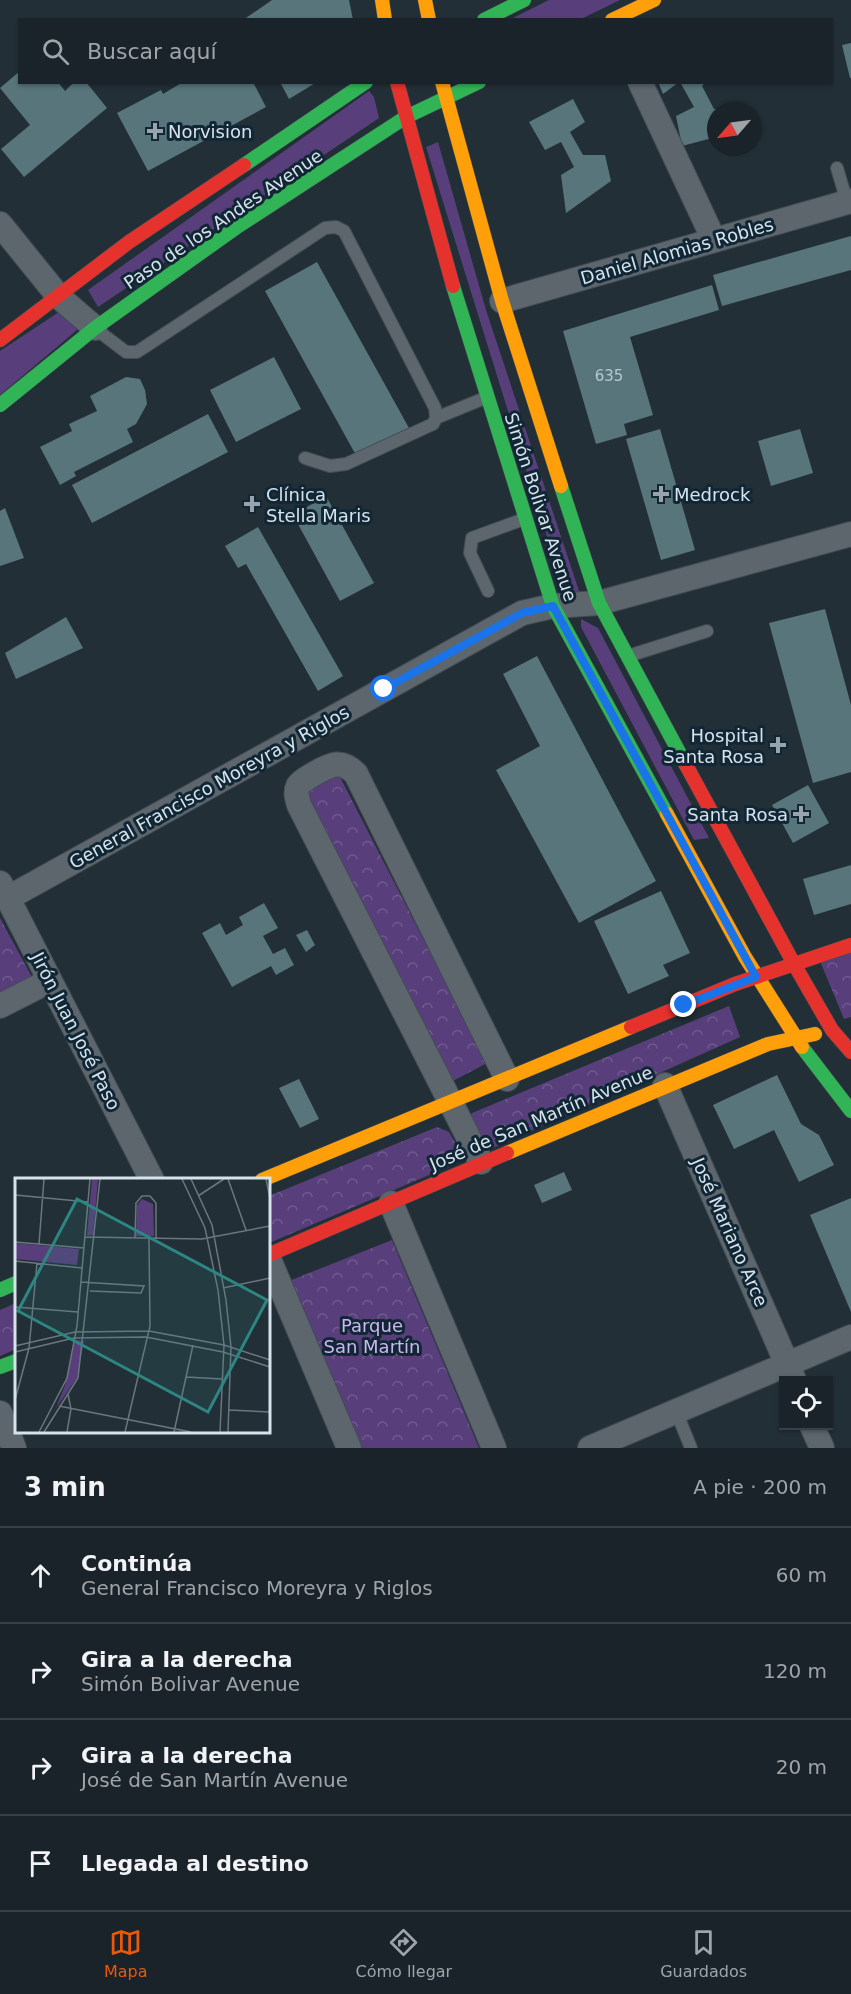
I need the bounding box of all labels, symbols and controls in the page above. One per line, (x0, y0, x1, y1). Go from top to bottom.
search box (18, 18, 833, 84)
icon: search (39, 35, 72, 68)
text: Buscar aquí (87, 39, 217, 64)
north arrow (707, 102, 761, 156)
place label: Norvision (168, 121, 252, 142)
marker: Norvision (146, 122, 164, 140)
street label: Paso de los Andes Avenue (120, 145, 326, 293)
street label: Daniel Alomias Robles (578, 213, 776, 289)
house number: 635 (595, 367, 623, 385)
street label: Simón Bolivar Avenue (501, 410, 581, 604)
place label: Clínica Stella Maris (266, 484, 371, 526)
place label: Medrock (674, 484, 751, 505)
marker: Medrock (652, 485, 670, 503)
marker: Clínica Stella Maris (243, 495, 261, 513)
route start (370, 675, 396, 701)
street label: General Francisco Moreyra y Riglos (65, 701, 353, 873)
place label: Hospital Santa Rosa (663, 725, 764, 767)
marker: Hospital Santa Rosa (769, 736, 787, 754)
place label: Santa Rosa (687, 804, 788, 825)
marker: Santa Rosa (792, 805, 810, 823)
street label: Jirón Juan José Paso (27, 948, 125, 1113)
route end (670, 991, 696, 1017)
street label: José de San Martín Avenue (425, 1061, 656, 1175)
street label: José Mariano Arce (687, 1153, 772, 1310)
inset map (15, 1178, 270, 1433)
park label: Parque San Martín (323, 1315, 421, 1357)
map controls (779, 1376, 833, 1430)
button: locate (779, 1376, 833, 1430)
text: 3 min (24, 1472, 106, 1502)
text: A pie · 200 m (693, 1475, 827, 1499)
text: Continúa (81, 1551, 192, 1576)
icon: ahead (24, 1559, 57, 1592)
text: 60 m (776, 1563, 827, 1587)
text: General Francisco Moreyra y Riglos (81, 1576, 433, 1600)
text: Gira a la derecha (81, 1647, 293, 1672)
icon: right (24, 1655, 57, 1688)
text: 120 m (763, 1659, 827, 1683)
text: Simón Bolivar Avenue (81, 1672, 300, 1696)
text: Gira a la derecha (81, 1743, 293, 1768)
icon: right (24, 1751, 57, 1784)
text: 20 m (776, 1755, 827, 1779)
text: José de San Martín Avenue (81, 1768, 348, 1792)
icon: arrive (24, 1847, 57, 1880)
text: Llegada al destino (81, 1851, 309, 1876)
tab: Mapa (104, 1926, 148, 1981)
tab: Cómo llegar (355, 1926, 452, 1981)
tab: Guardados (660, 1926, 747, 1981)

